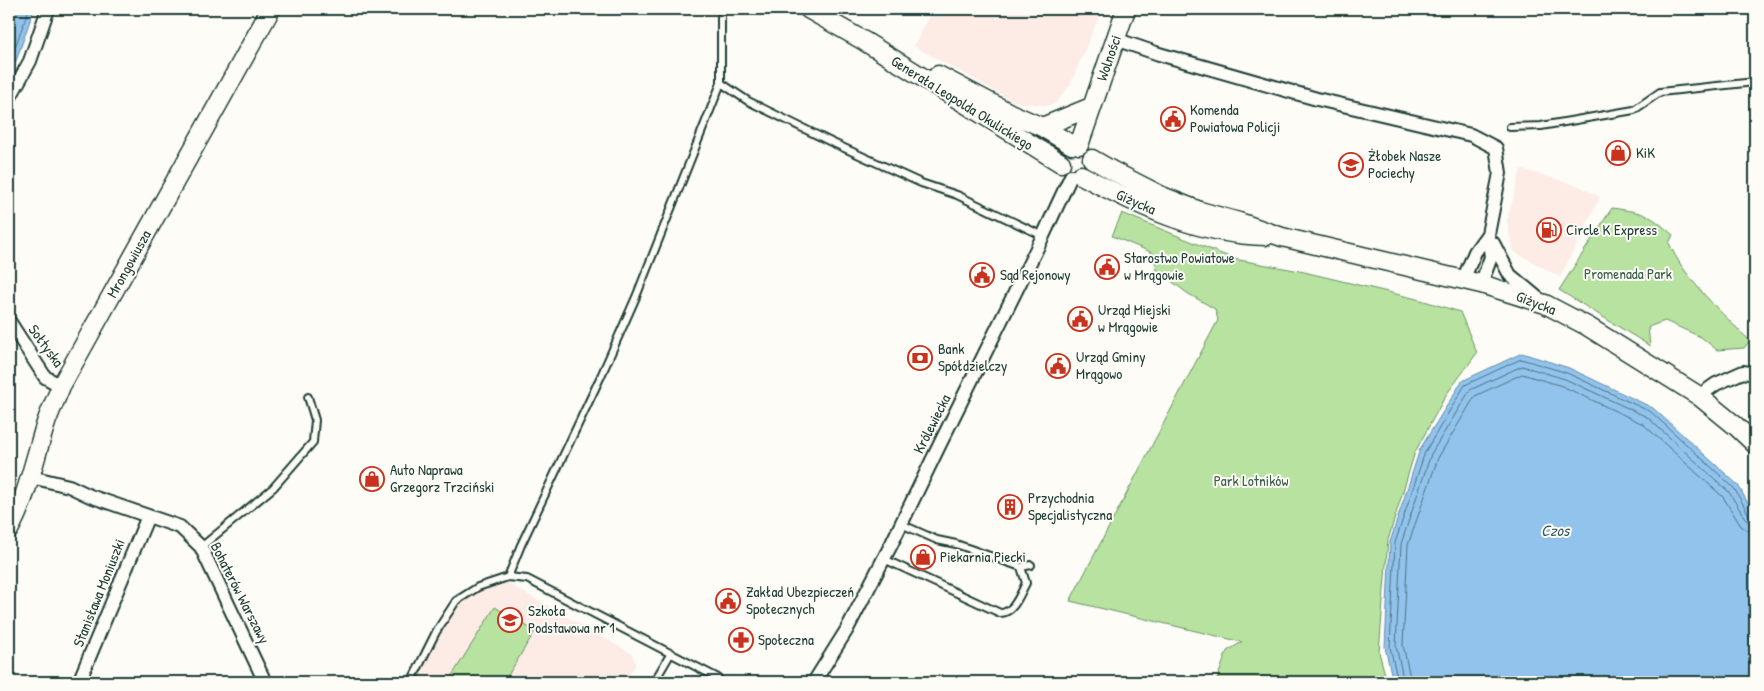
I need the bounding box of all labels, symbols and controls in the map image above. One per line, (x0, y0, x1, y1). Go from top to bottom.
street label: Wolności (1091, 32, 1126, 84)
street label: Generała Leopolda Okulickiego (887, 50, 1037, 155)
place label: Komenda Powiatowa Policji (1190, 99, 1280, 137)
public building icon: Komenda Powiatowa Policji (1160, 106, 1186, 132)
shop icon: KiK (1605, 140, 1631, 166)
place label: KiK (1636, 142, 1655, 163)
place label: Żłobek Nasze Pociechy (1368, 145, 1441, 183)
school or university icon: Żłobek Nasze Pociechy (1338, 152, 1364, 178)
street label: Giżycka (1113, 184, 1159, 220)
fuel station icon: Circle K Express (1536, 217, 1562, 243)
place label: Circle K Express (1566, 219, 1657, 240)
street label: Mrongowiusza (101, 226, 156, 301)
place label: Starostwo Powiatowe w Mrągowie (1124, 247, 1235, 285)
public building icon: Starostwo Powiatowe w Mrągowie (1094, 254, 1120, 280)
public building icon: Sąd Rejonowy (969, 262, 995, 288)
park label: Promenada Park (1584, 263, 1672, 284)
place label: Sąd Rejonowy (1000, 264, 1071, 285)
street label: Giżycka (1513, 285, 1559, 320)
place label: Urząd Miejski w Mrągowie (1098, 299, 1171, 337)
public building icon: Urząd Miejski w Mrągowie (1067, 306, 1093, 332)
street label: Sołtyska (24, 320, 69, 371)
place label: Bank Spółdzielczy (938, 338, 1007, 376)
bank icon: Bank Spółdzielczy (907, 345, 933, 371)
place label: Urząd Gminy Mrągowo (1076, 346, 1146, 384)
public building icon: Urząd Gminy Mrągowo (1045, 353, 1071, 379)
street label: Królewiecka (908, 390, 955, 457)
place label: Auto Naprawa Grzegorz Trzciński (390, 459, 494, 497)
shop icon: Auto Naprawa Grzegorz Trzciński (359, 466, 385, 492)
park label: Park Lotników (1214, 470, 1288, 491)
place label: Przychodnia Specjalistyczna (1028, 487, 1112, 525)
building icon: Przychodnia Specjalistyczna (997, 494, 1023, 520)
water label: Czos (1541, 519, 1571, 541)
street label: Stanisława Moniuszki (67, 536, 130, 650)
street label: Bohaterów Warszawy (206, 538, 275, 647)
shop icon: Piekarnia Piecki (910, 544, 936, 570)
place label: Piekarnia Piecki (940, 546, 1026, 567)
place label: Zakład Ubezpieczeń Społecznych (746, 581, 854, 619)
public building icon: Zakład Ubezpieczeń Społecznych (715, 588, 741, 614)
place label: Szkoła Podstawowa nr 1 (528, 600, 615, 638)
school or university icon: Szkoła Podstawowa nr 1 (497, 607, 523, 633)
pharmacy icon: Społeczna (728, 627, 754, 653)
place label: Społeczna (758, 629, 814, 650)

